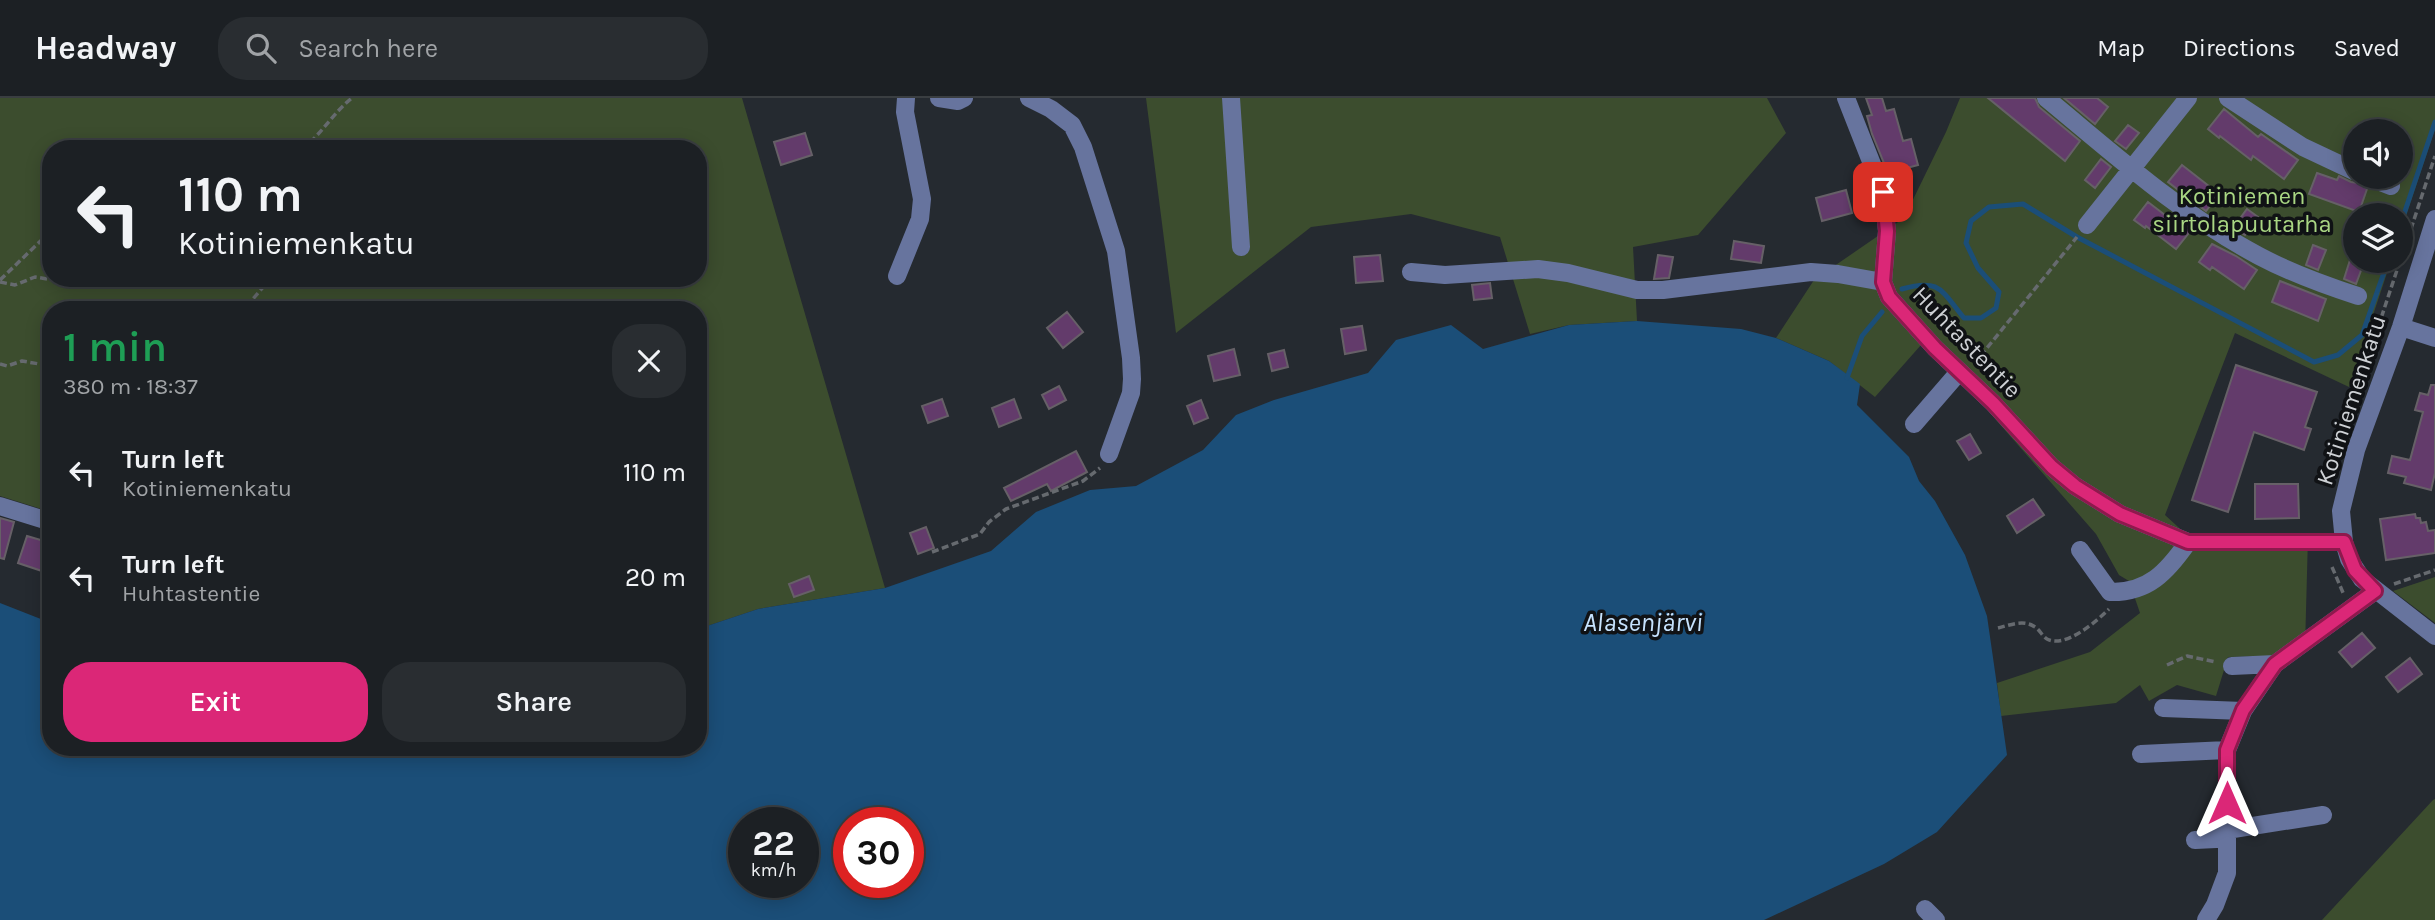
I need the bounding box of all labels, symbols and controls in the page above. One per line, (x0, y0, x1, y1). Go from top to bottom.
search box (218, 17, 708, 80)
text: Headway (35, 29, 176, 67)
icon: search (242, 29, 280, 67)
text: Search here (298, 33, 438, 64)
text: Map (2097, 34, 2145, 62)
text: Directions (2183, 34, 2296, 62)
text: Saved (2334, 34, 2400, 62)
map controls (2343, 119, 2413, 273)
button: sound (2343, 119, 2413, 189)
pin (1853, 162, 1913, 222)
text: 110 m (178, 166, 303, 223)
icon: left (63, 168, 154, 259)
icon: arrive (1864, 173, 1902, 211)
park label: Kotiniemen siirtolapuutarha (2152, 182, 2332, 238)
button: layers (2343, 203, 2413, 273)
text: Kotiniemenkatu (178, 225, 415, 262)
street label: Huhtastentie (1907, 280, 2027, 404)
street label: Kotiniemenkatu (2310, 311, 2392, 489)
text: 1 min (63, 322, 167, 372)
button: close (612, 324, 686, 398)
text: 380 m · 18:37 (63, 373, 198, 400)
text: Turn left (122, 444, 224, 475)
icon: left (63, 454, 101, 492)
text: 110 m (623, 457, 686, 488)
text: Kotiniemenkatu (122, 475, 292, 502)
text: Turn left (122, 549, 224, 580)
icon: left (63, 559, 101, 597)
text: 20 m (625, 562, 686, 593)
text: Huhtastentie (122, 580, 260, 607)
water label: Alasenjärvi (1583, 607, 1703, 638)
button: Exit (63, 662, 368, 742)
button: Share (382, 662, 686, 742)
position arrow (2190, 766, 2264, 840)
speed limit sign: 30 (833, 807, 924, 898)
text: 22 (752, 823, 795, 864)
text: km/h (751, 859, 796, 881)

